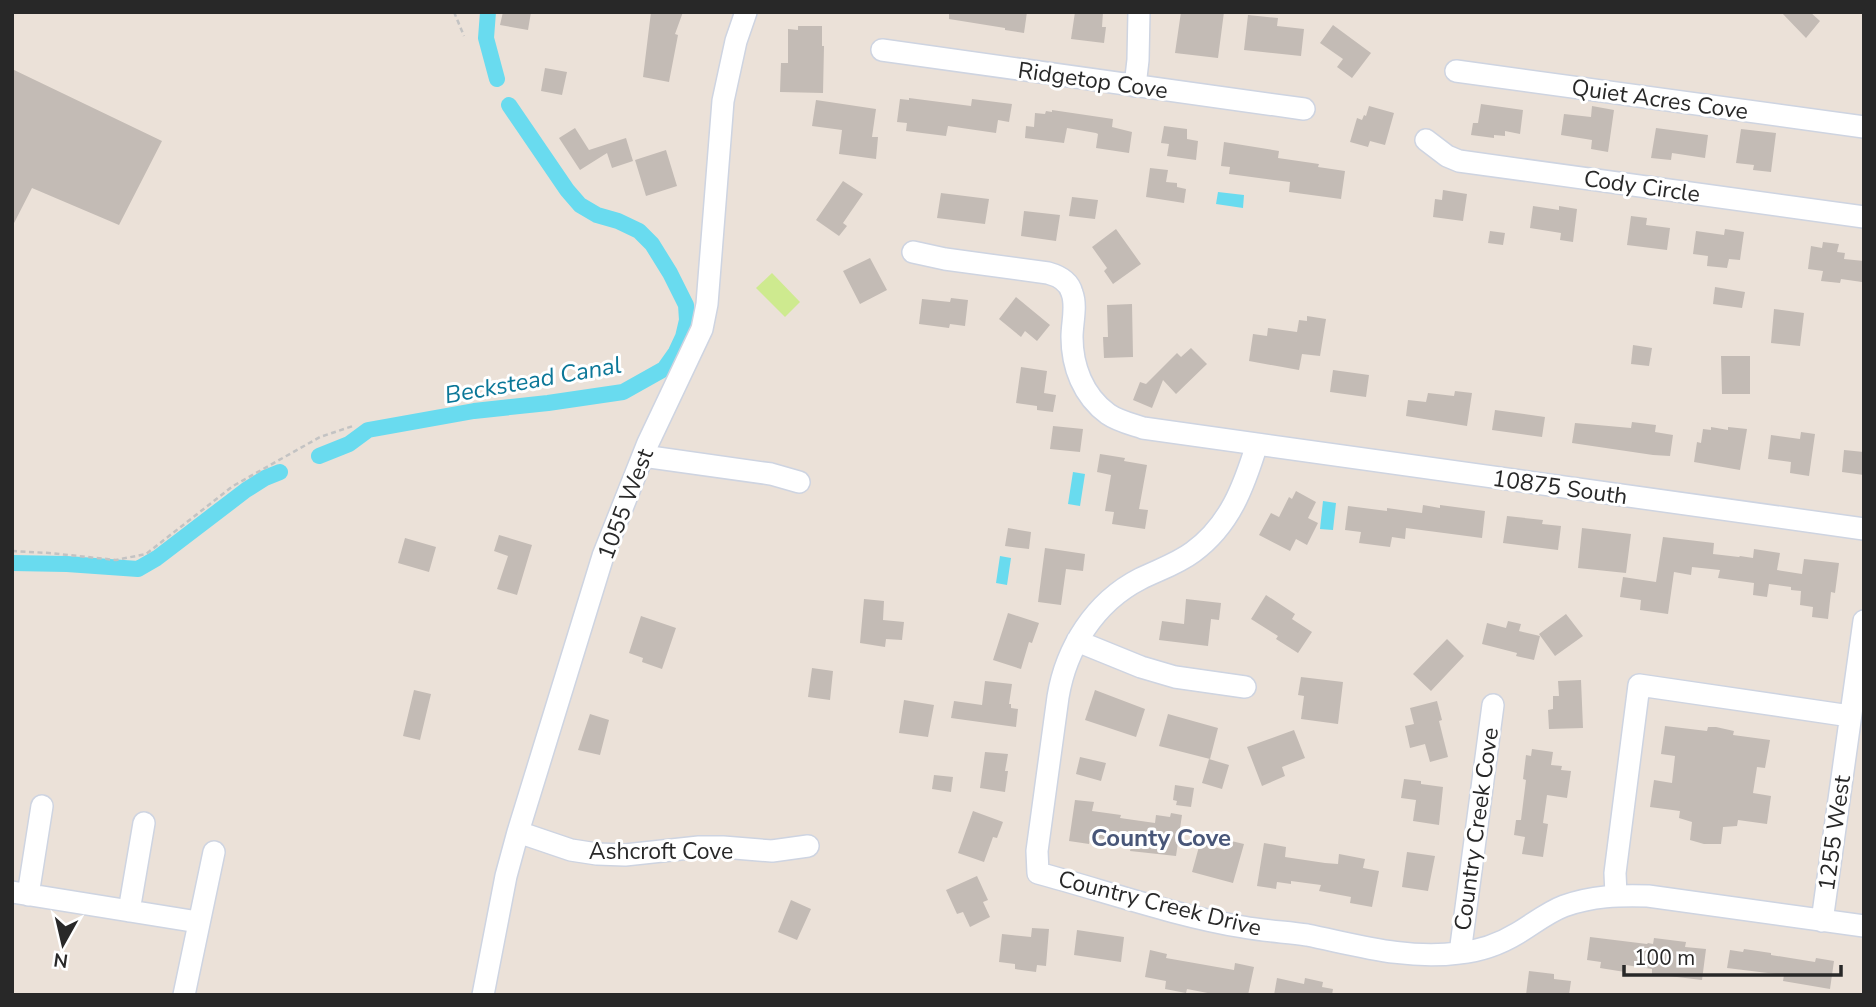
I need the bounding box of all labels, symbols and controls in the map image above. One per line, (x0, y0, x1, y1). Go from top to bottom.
street label: Ridgetop Cove (1016, 55, 1170, 106)
street label: Quiet Acres Cove (1570, 72, 1750, 127)
street label: Cody Circle (1582, 163, 1702, 210)
water label: Beckstead Canal (442, 349, 624, 411)
street label: 1055 West (590, 443, 661, 564)
street label: 10875 South (1490, 463, 1629, 512)
street label: Country Creek Cove (1447, 726, 1506, 933)
street label: 1255 West (1811, 772, 1858, 893)
district label: County Cove (1091, 822, 1231, 854)
street label: Ashcroft Cove (589, 836, 733, 867)
street label: Country Creek Drive (1055, 863, 1265, 944)
north arrow (28, 909, 98, 979)
scale bar (1624, 934, 1841, 978)
text: 100 m (1634, 944, 1695, 972)
text: N (52, 946, 70, 974)

